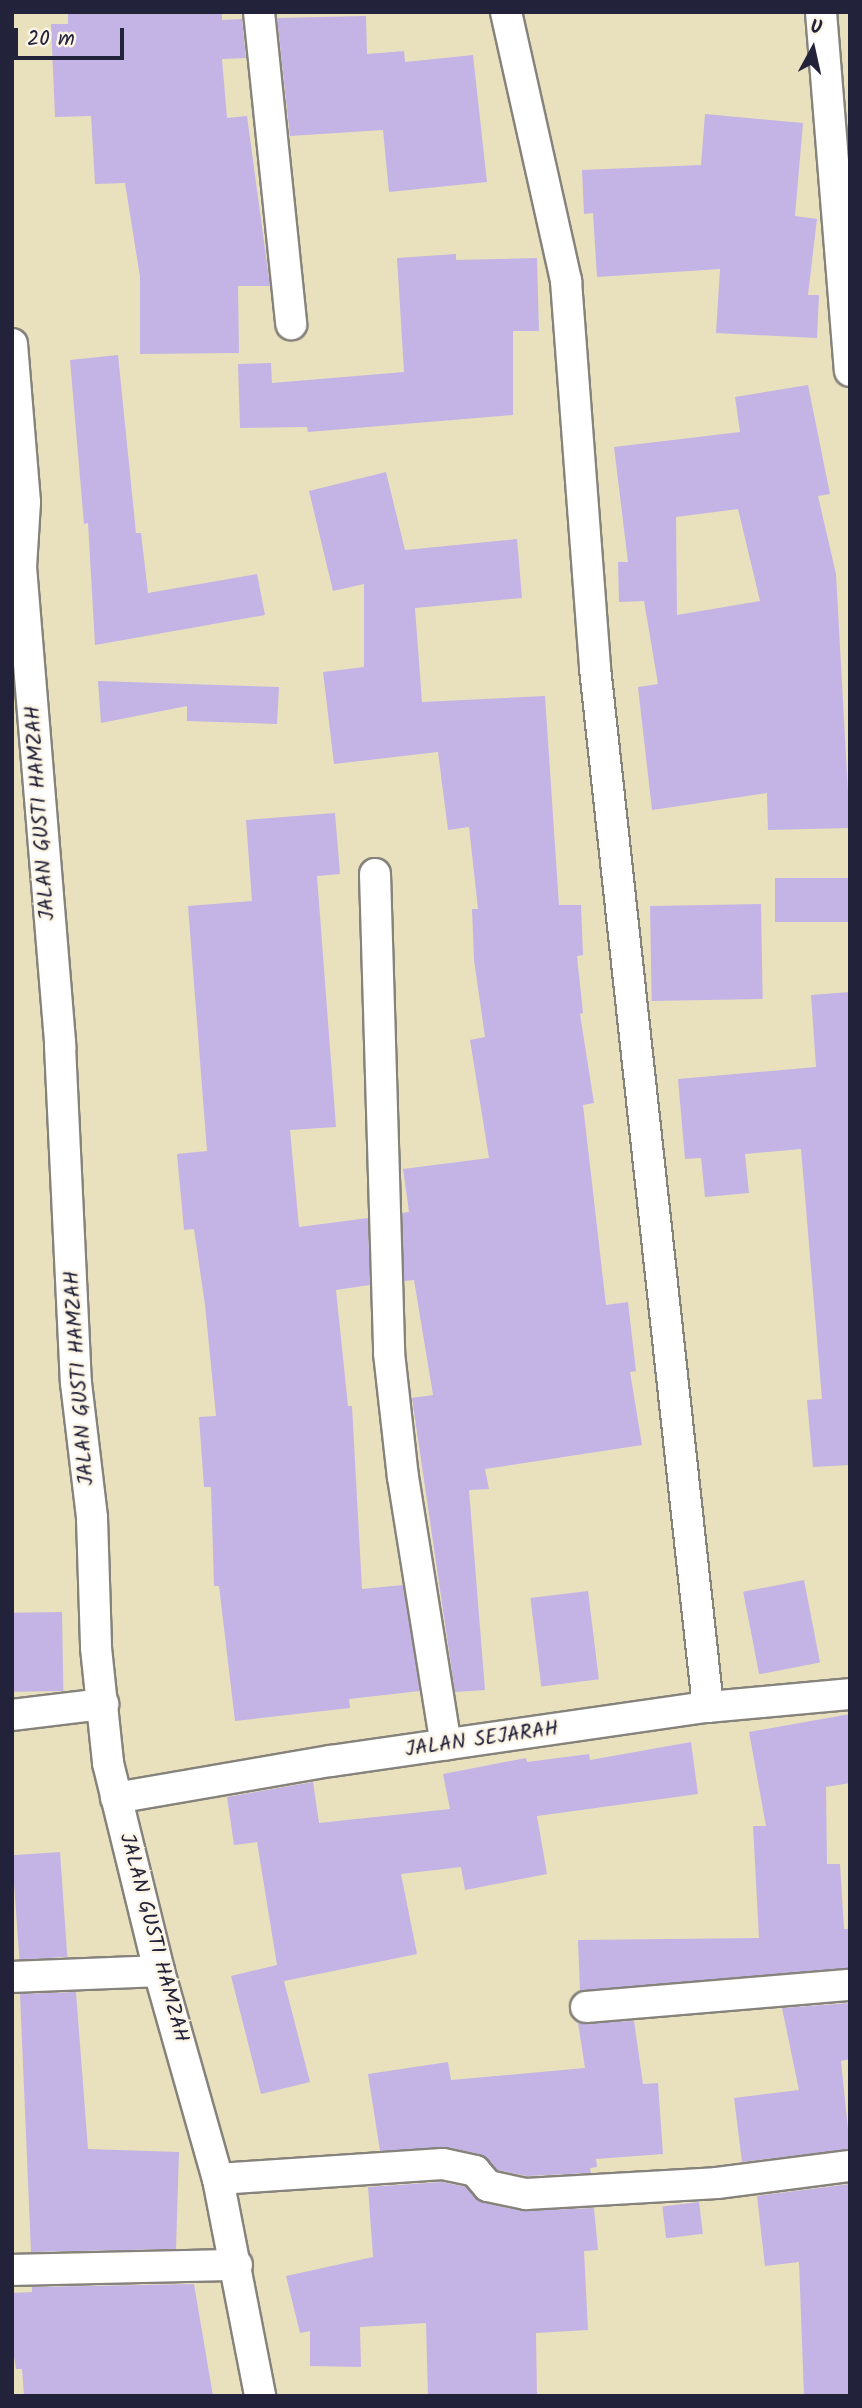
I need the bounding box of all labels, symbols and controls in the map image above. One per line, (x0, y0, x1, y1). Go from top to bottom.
text: U (808, 13, 824, 44)
scale bar (18, 14, 128, 58)
north arrow (778, 14, 848, 84)
text: 20 m (27, 23, 75, 56)
street label: JALAN GUSTI HAMZAH (21, 705, 61, 921)
street label: JALAN GUSTI HAMZAH (60, 1270, 100, 1486)
street label: JALAN SEJARAH (404, 1717, 560, 1763)
street label: JALAN GUSTI HAMZAH (113, 1831, 193, 2045)

